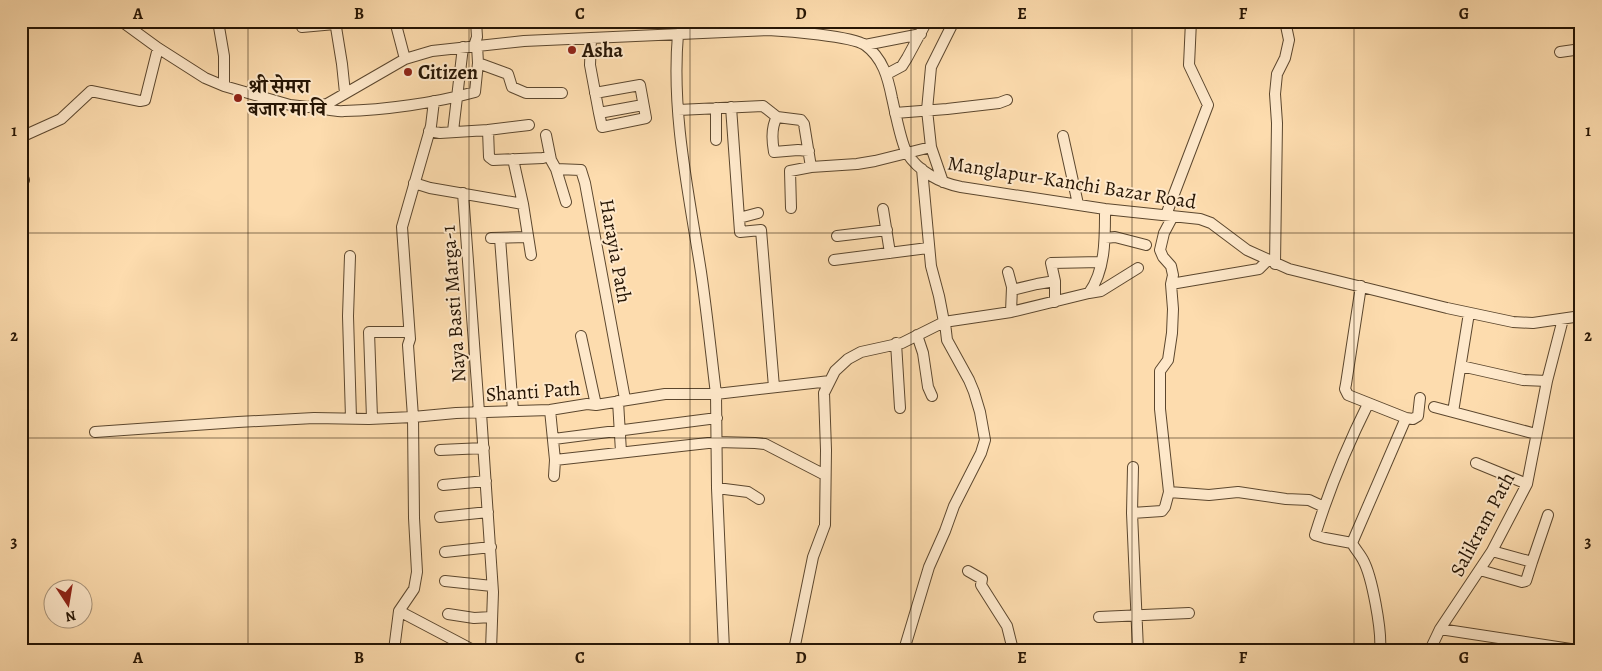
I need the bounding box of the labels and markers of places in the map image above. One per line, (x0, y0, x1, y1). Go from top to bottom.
place label: Asha (581, 37, 624, 64)
marker: Asha (566, 44, 578, 56)
place label: Citizen (418, 59, 478, 86)
marker: Citizen (402, 66, 414, 78)
place label: श्री सेमरा बजार मा वि (246, 73, 328, 123)
marker: श्री सेमरा बजार मा वि (232, 92, 244, 104)

